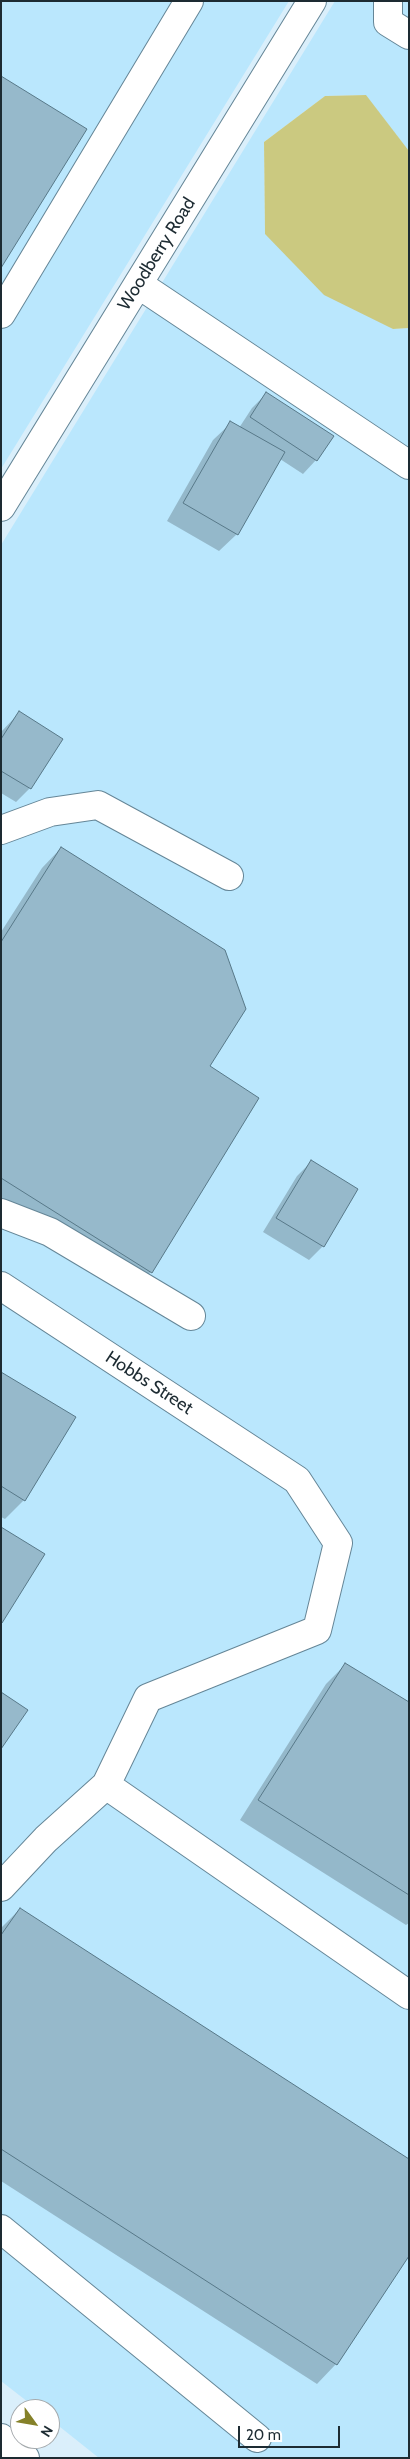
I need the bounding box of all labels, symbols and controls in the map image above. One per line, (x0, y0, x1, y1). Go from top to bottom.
street label: Woodberry Road (114, 194, 200, 314)
street label: Hobbs Street (101, 1347, 197, 1419)
north arrow (10, 2399, 60, 2449)
scale bar (240, 2416, 342, 2448)
text: N (37, 2422, 57, 2440)
text: 20 m (246, 2426, 281, 2444)

